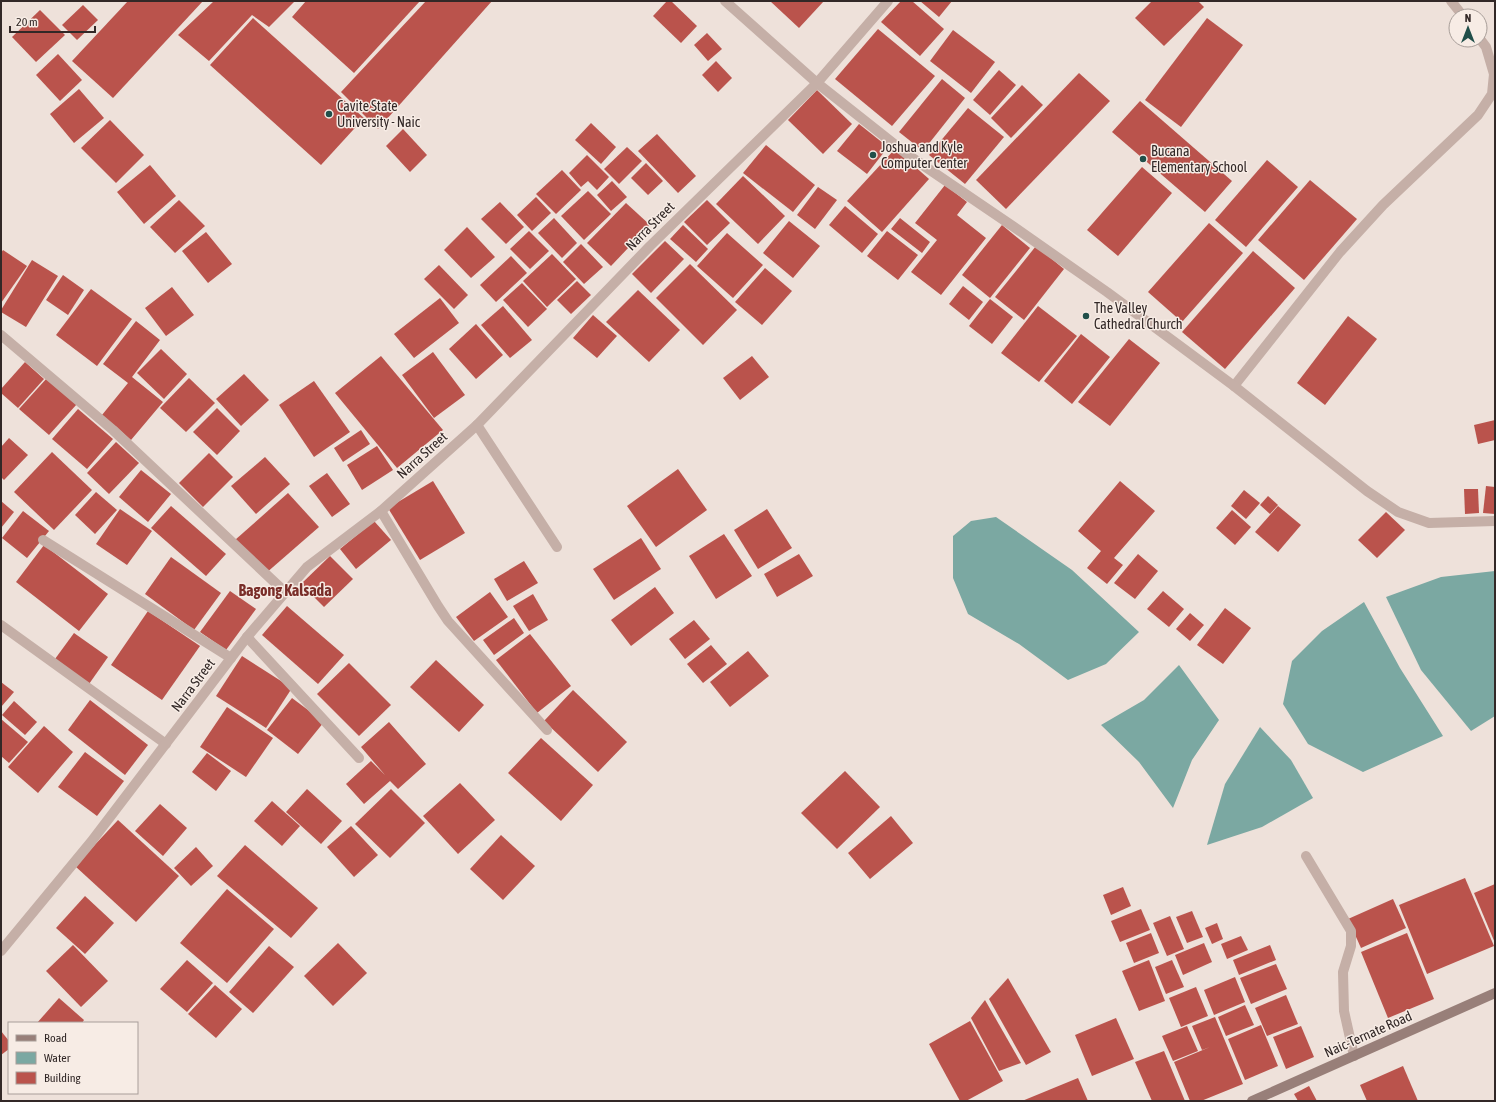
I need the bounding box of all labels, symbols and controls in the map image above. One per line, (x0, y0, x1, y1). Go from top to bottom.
scale bar (10, 8, 95, 34)
north arrow (1448, 8, 1488, 48)
text: N (1465, 12, 1471, 24)
text: 20 m (16, 15, 38, 29)
place label: Cavite State University - Naic (337, 98, 421, 130)
marker: Cavite State University - Naic (324, 109, 334, 119)
place label: Joshua and Kyle Computer Center (881, 139, 968, 171)
place label: Bucana Elementary School (1151, 143, 1247, 175)
marker: Joshua and Kyle Computer Center (868, 150, 878, 160)
marker: Bucana Elementary School (1138, 154, 1148, 164)
street label: Narra Street (622, 198, 678, 254)
place label: The Valley Cathedral Church (1094, 300, 1183, 332)
marker: The Valley Cathedral Church (1081, 311, 1091, 321)
street label: Narra Street (394, 428, 450, 482)
district label: Bagong Kalsada (238, 581, 332, 599)
street label: Narra Street (168, 655, 218, 715)
street label: Naic-Ternate Road (1322, 1008, 1414, 1060)
legend (8, 1022, 138, 1094)
text: Road (44, 1031, 67, 1045)
text: Water (44, 1051, 71, 1065)
text: Building (44, 1071, 82, 1085)

